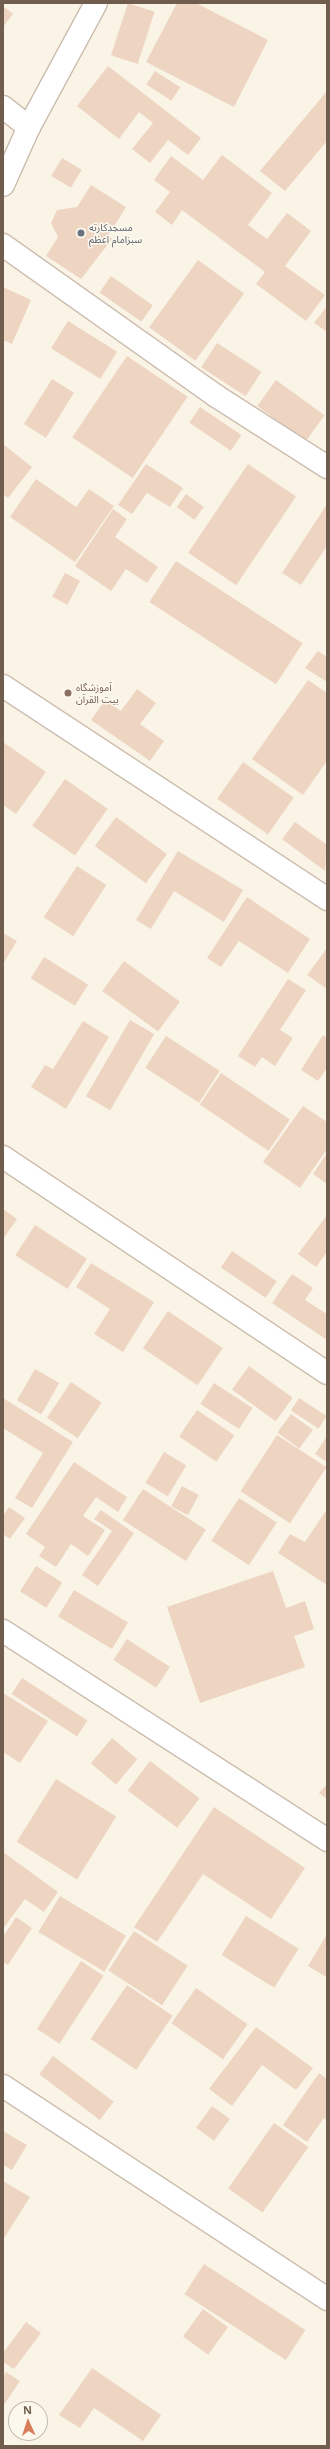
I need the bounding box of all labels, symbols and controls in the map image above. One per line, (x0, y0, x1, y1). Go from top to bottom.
place label: مسجدکارته سبزامام اعظم (89, 221, 142, 244)
marker: مسجدکارته سبزامام اعظم (76, 228, 86, 238)
place label: آموزشگاه بیت القرآن (76, 681, 119, 704)
marker: آموزشگاه بیت القرآن (63, 688, 73, 698)
north arrow (8, 2401, 48, 2441)
text: N (23, 2402, 32, 2417)

